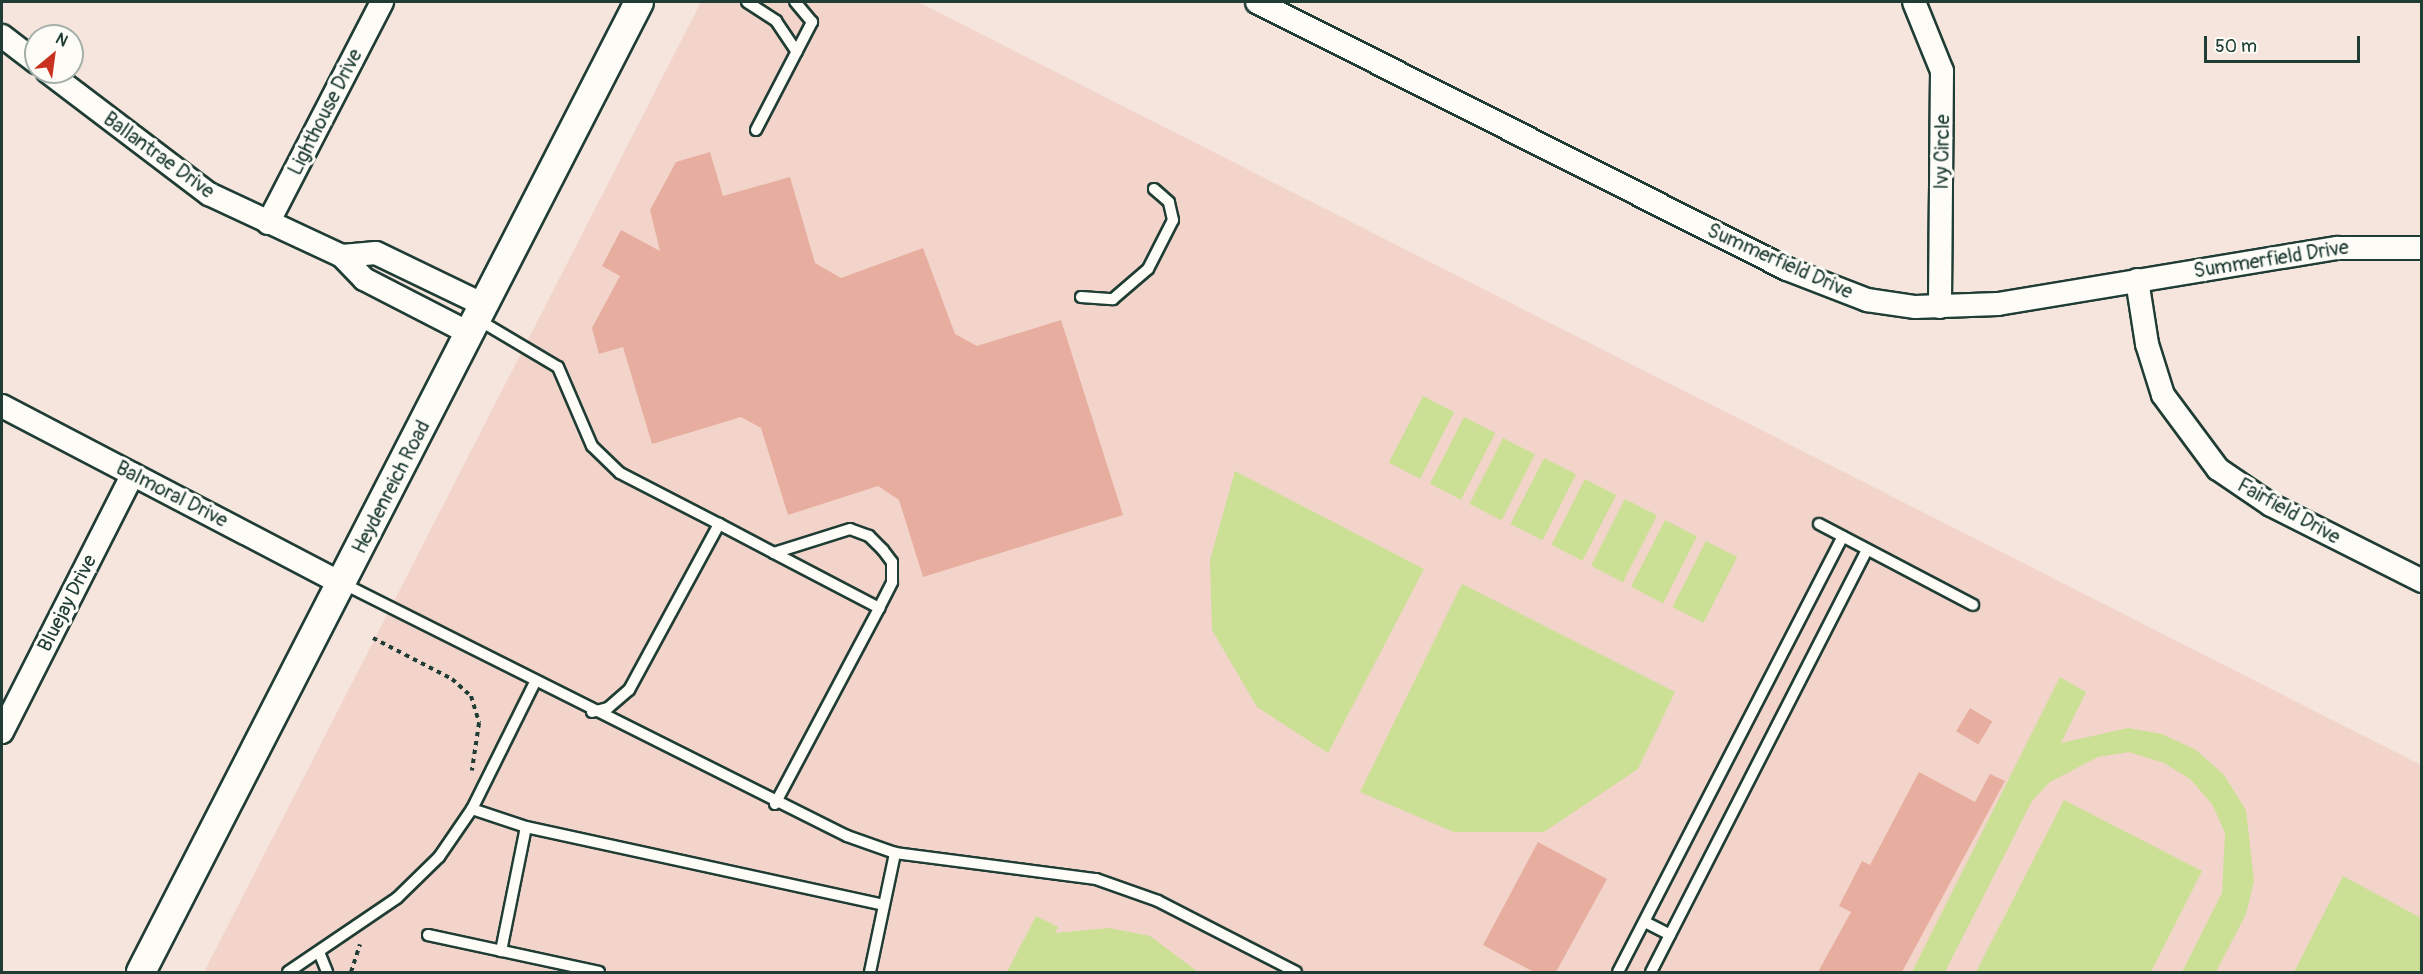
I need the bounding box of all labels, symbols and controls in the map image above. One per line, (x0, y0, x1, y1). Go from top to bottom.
north arrow (24, 24, 84, 84)
scale bar (2207, 24, 2363, 62)
text: N (52, 29, 71, 51)
text: 50 m (2215, 35, 2257, 58)
street label: Lighthouse Drive (283, 45, 367, 179)
street label: Ballantrae Drive (99, 107, 219, 203)
street label: Ivy Circle (1929, 114, 1955, 190)
street label: Summerfield Drive (1704, 218, 1856, 304)
street label: Summerfield Drive (2192, 235, 2350, 283)
street label: Heydenreich Road (347, 416, 435, 558)
street label: Balmoral Drive (112, 456, 232, 532)
street label: Fairfield Drive (2233, 473, 2345, 549)
street label: Bluejay Drive (32, 551, 102, 655)

